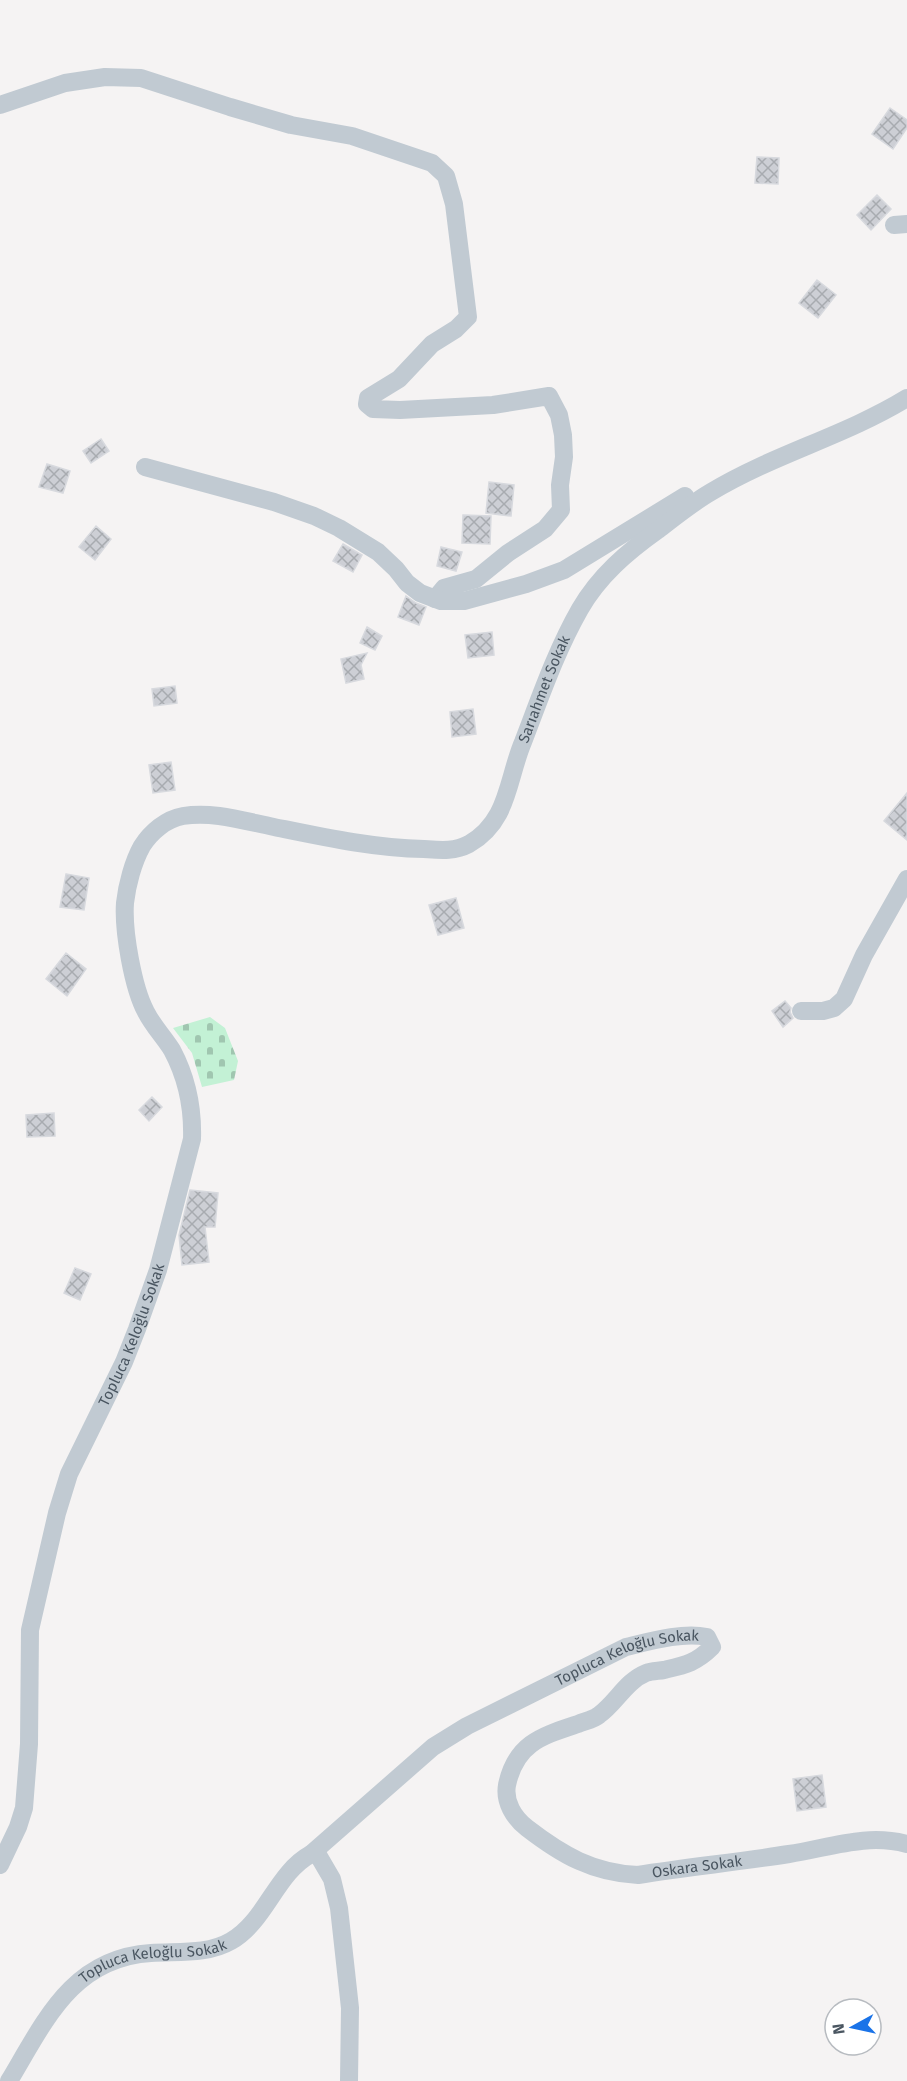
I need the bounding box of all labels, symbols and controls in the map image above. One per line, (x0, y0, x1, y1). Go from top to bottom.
street label: Sarıahmet Sokak (515, 632, 574, 745)
street label: Topluca Keloğlu Sokak (95, 1262, 168, 1409)
street label: Topluca Keloğlu Sokak (552, 1626, 700, 1690)
street label: Oskara Sokak (651, 1852, 744, 1882)
street label: Topluca Keloğlu Sokak (76, 1935, 230, 1987)
north arrow (823, 1997, 883, 2057)
text: N (828, 2022, 849, 2036)

